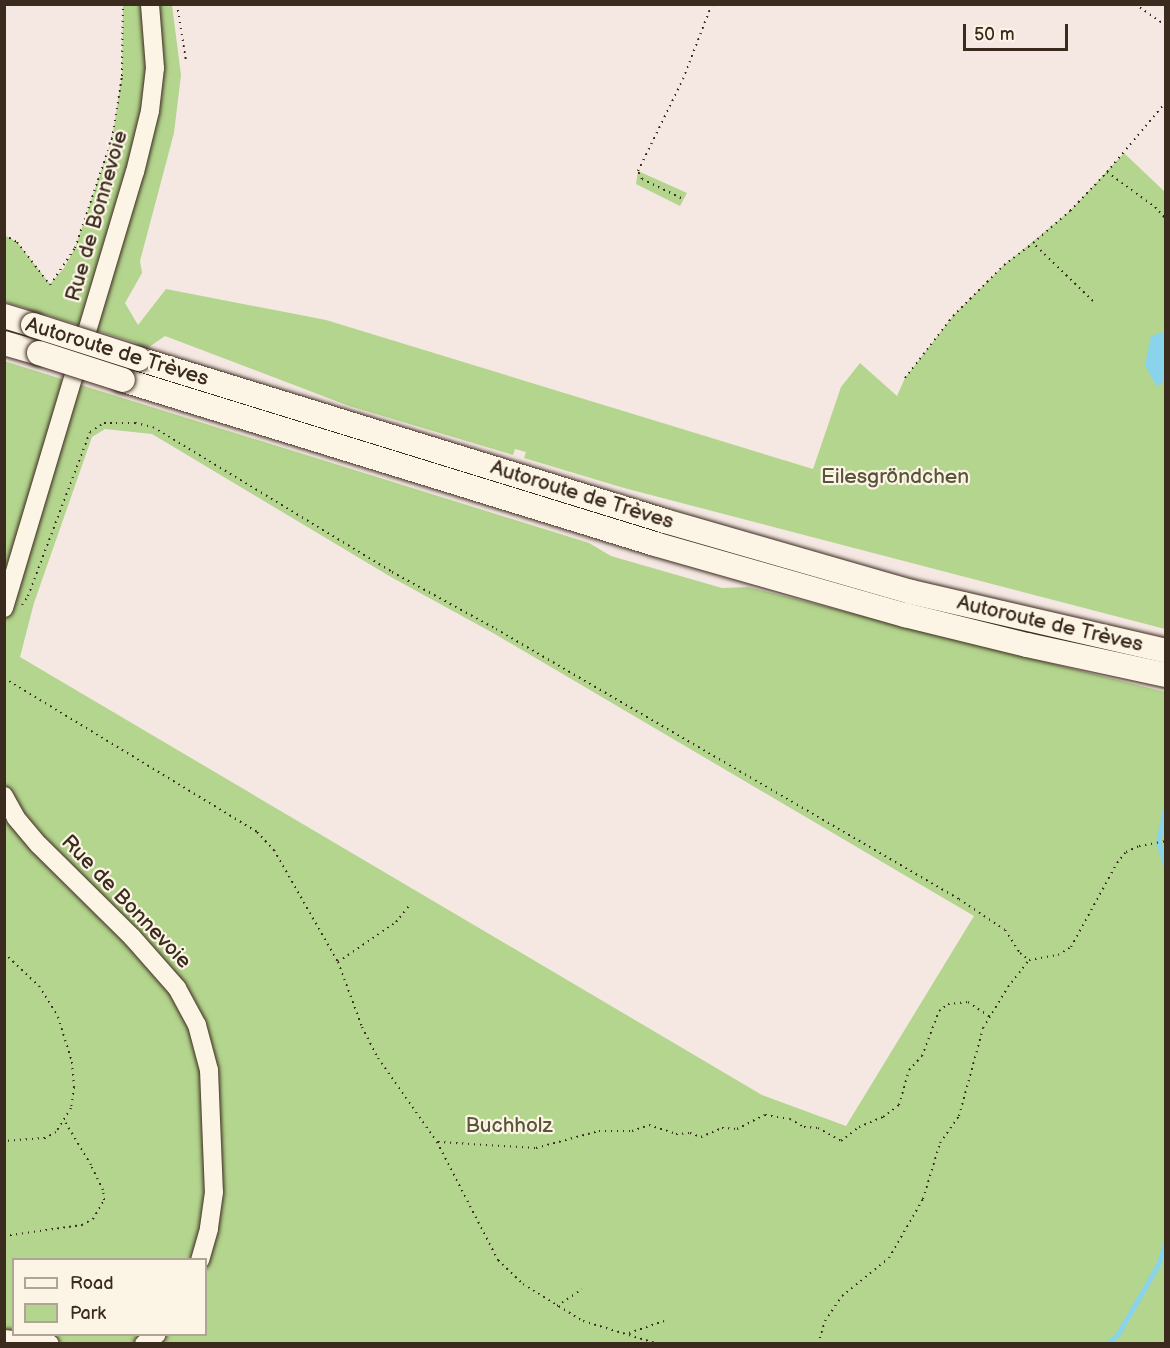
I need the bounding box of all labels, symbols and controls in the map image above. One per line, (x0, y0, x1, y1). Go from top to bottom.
scale bar (966, 12, 1071, 50)
text: 50 m (974, 24, 1015, 45)
street label: Rue de Bonnevoie (61, 128, 133, 304)
street label: Autoroute de Trèves (22, 312, 212, 392)
street label: Autoroute de Trèves (487, 455, 677, 535)
park label: Eilesgröndchen (821, 464, 969, 490)
street label: Autoroute de Trèves (954, 590, 1146, 658)
street label: Rue de Bonnevoie (56, 830, 196, 974)
park label: Buchholz (465, 1113, 553, 1139)
legend (12, 1258, 207, 1336)
text: Road (70, 1273, 114, 1294)
text: Park (70, 1303, 106, 1324)

